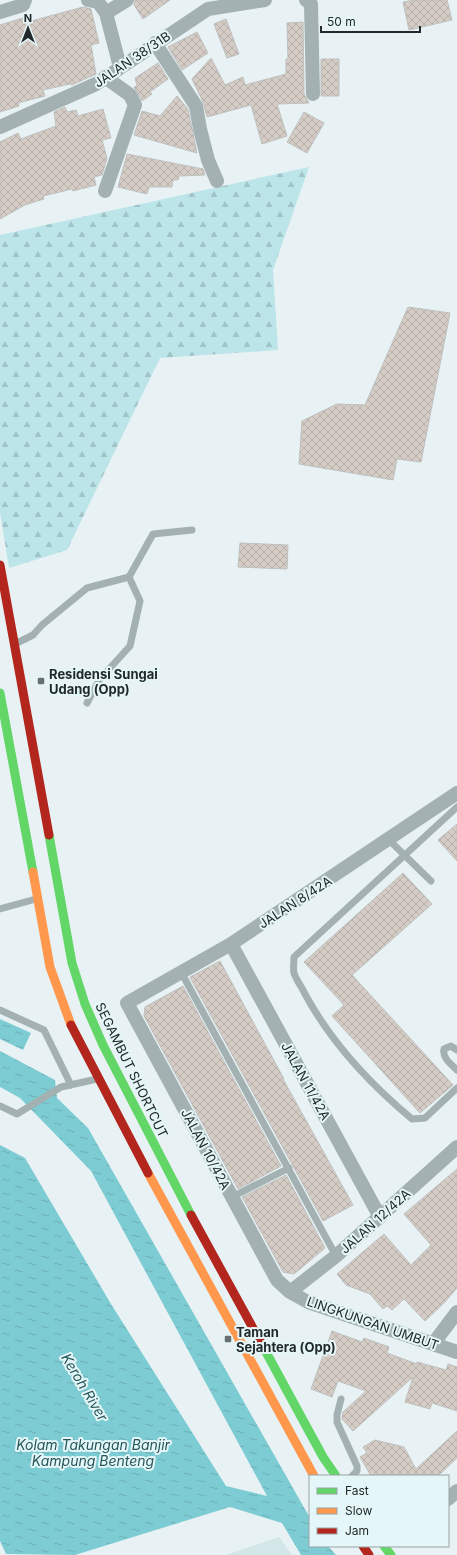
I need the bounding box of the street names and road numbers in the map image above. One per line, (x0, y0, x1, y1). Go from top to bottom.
street label: JALAN 38/31B (91, 28, 173, 90)
street label: JALAN 8/42A (255, 872, 335, 932)
street label: SEGAMBUT SHORTCUT (92, 1000, 172, 1140)
street label: JALAN 11/42A (278, 1039, 334, 1123)
street label: JALAN 10/42A (178, 1106, 234, 1192)
street label: JALAN 12/42A (337, 1185, 413, 1257)
street label: LINGKUNGAN UMBUT (305, 1293, 441, 1353)

